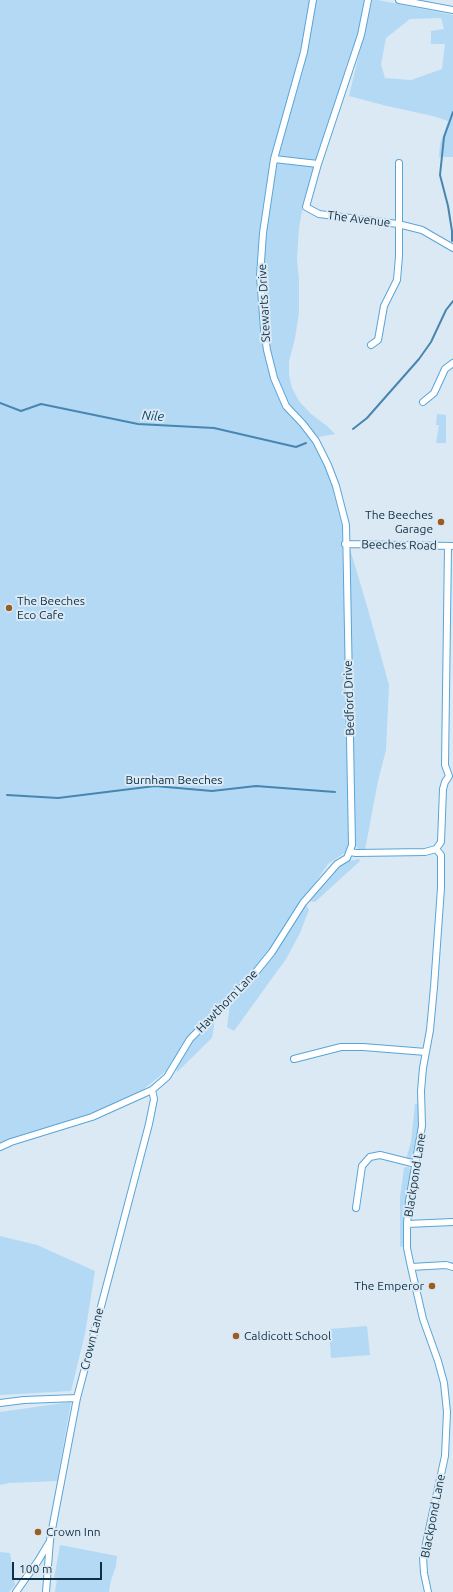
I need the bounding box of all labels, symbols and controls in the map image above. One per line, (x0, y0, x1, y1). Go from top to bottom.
street label: The Avenue (327, 208, 391, 230)
street label: Stewarts Drive (255, 263, 273, 343)
water label: Nile (141, 407, 165, 425)
place label: The Beeches Garage (365, 508, 433, 536)
marker: The Beeches Garage (436, 517, 446, 527)
street label: Beeches Road (361, 537, 437, 553)
place label: The Beeches Eco Cafe (17, 594, 85, 622)
marker: The Beeches Eco Cafe (4, 603, 14, 613)
street label: Bedford Drive (340, 660, 358, 736)
park label: Burnham Beeches (125, 773, 223, 787)
street label: Hawthorn Lane (193, 966, 261, 1036)
street label: Blackpond Lane (401, 1132, 429, 1218)
place label: The Emperor (354, 1279, 424, 1293)
marker: The Emperor (427, 1281, 437, 1291)
street label: Crown Lane (77, 1306, 107, 1372)
place label: Caldicott School (244, 1329, 331, 1343)
marker: Caldicott School (231, 1331, 241, 1341)
street label: Blackpond Lane (418, 1473, 448, 1559)
place label: Crown Inn (46, 1525, 101, 1539)
marker: Crown Inn (33, 1527, 43, 1537)
scale bar (14, 1554, 104, 1580)
text: 100 m (19, 1562, 52, 1575)

